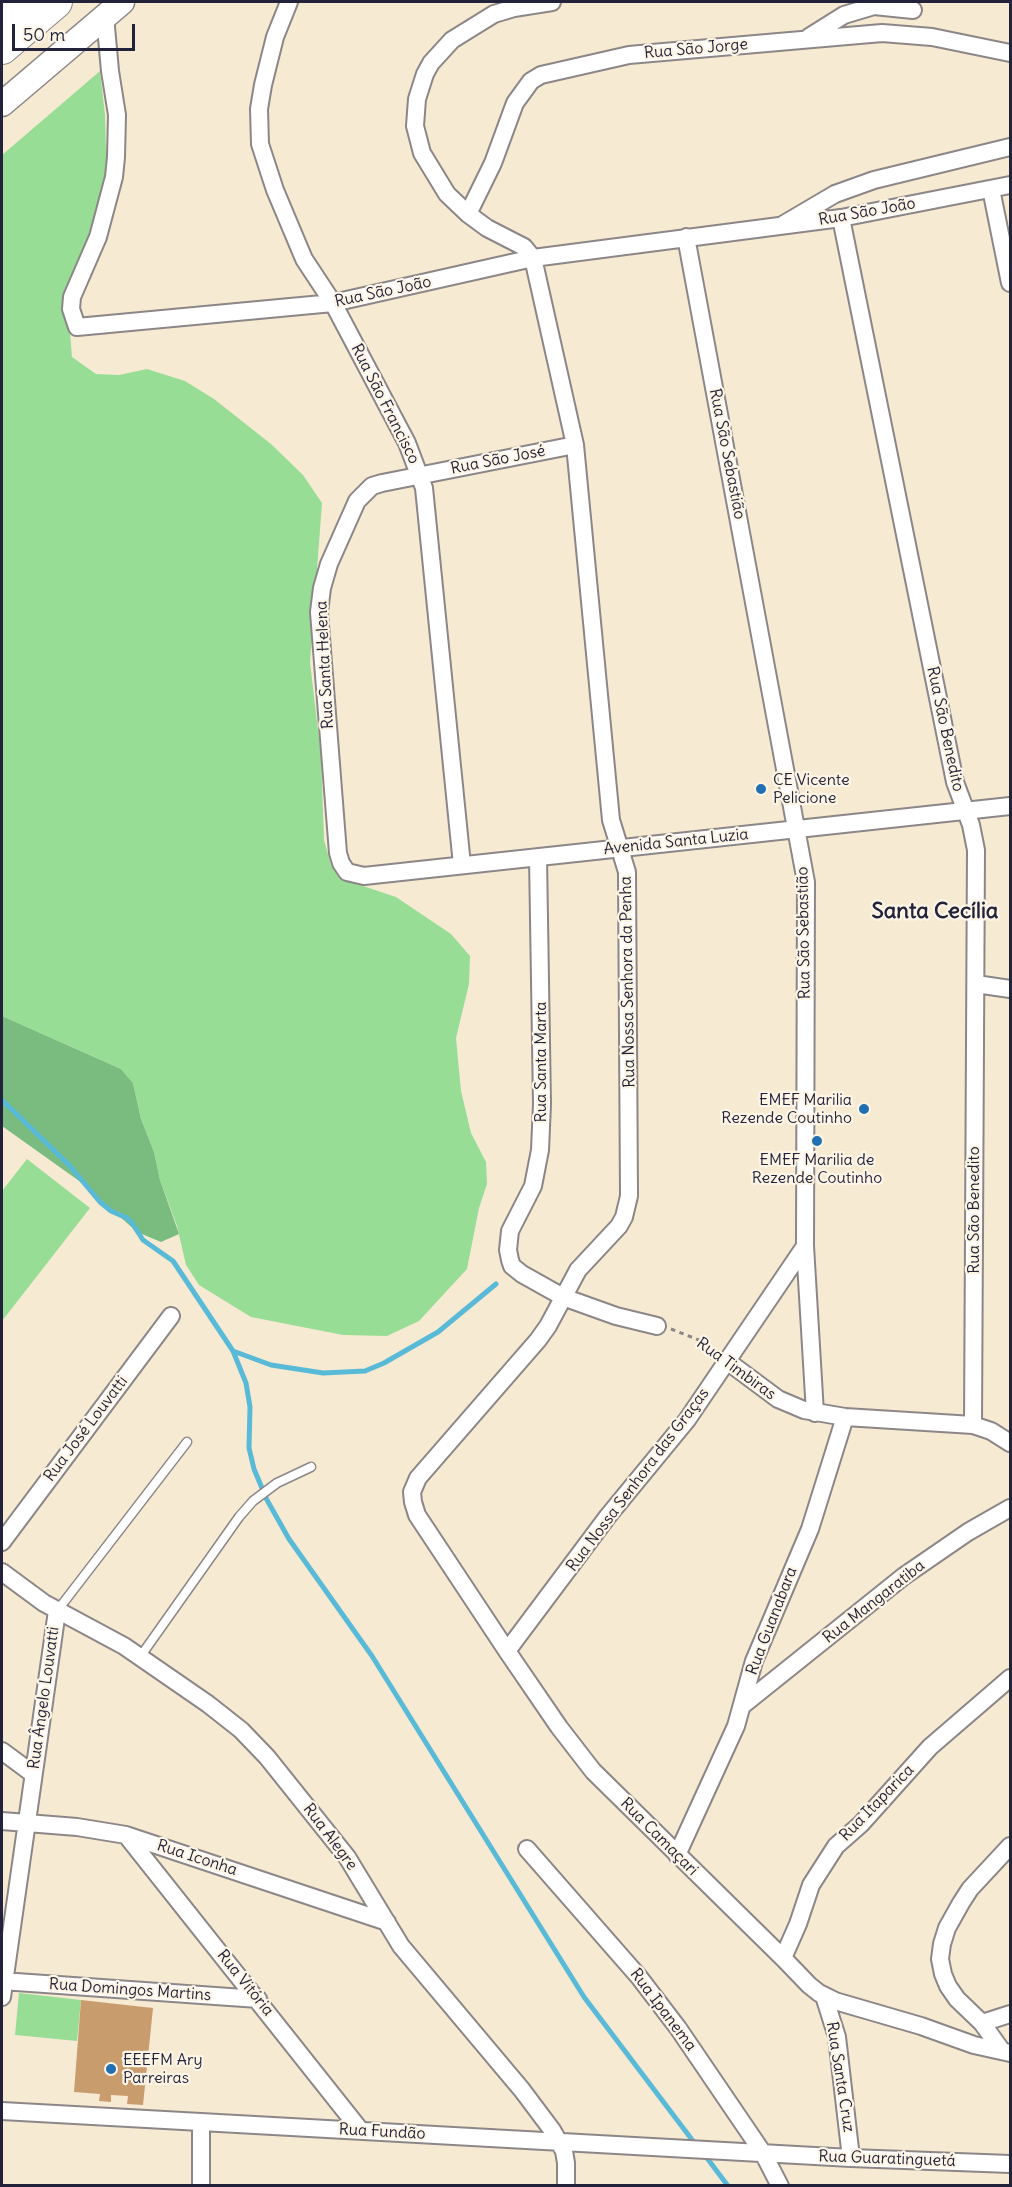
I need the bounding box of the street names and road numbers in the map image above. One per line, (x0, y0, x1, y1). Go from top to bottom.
street label: Rua São Jorge (643, 35, 749, 63)
street label: Rua São João (817, 194, 917, 230)
street label: Rua São João (333, 272, 433, 312)
street label: Rua São Francisco (346, 341, 424, 467)
street label: Rua São Sebastião (705, 387, 749, 521)
street label: Rua São José (449, 441, 547, 479)
street label: Rua Santa Helena (312, 600, 338, 730)
street label: Rua São Benedito (922, 665, 968, 793)
street label: Avenida Santa Luzia (603, 825, 749, 859)
street label: Rua São Sebastião (793, 866, 815, 1000)
street label: Rua Nossa Senhora da Penha (617, 876, 639, 1088)
street label: Rua Santa Marta (531, 1002, 551, 1122)
street label: Rua São Benedito (964, 1146, 984, 1274)
street label: Rua Timbiras (693, 1334, 779, 1404)
street label: Rua José Louvatti (40, 1372, 132, 1486)
street label: Rua Nossa Senhora das Graças (563, 1384, 713, 1576)
street label: Rua Mangaratiba (819, 1556, 929, 1648)
street label: Rua Guanabara (743, 1564, 801, 1678)
street label: Rua Ângelo Louvatti (24, 1625, 64, 1771)
street label: Rua Itaparica (836, 1761, 918, 1845)
street label: Rua Camaçari (616, 1794, 702, 1880)
street label: Rua Alegre (299, 1800, 361, 1874)
street label: Rua Iconha (154, 1836, 240, 1880)
street label: Rua Vitória (213, 1946, 277, 2020)
street label: Rua Ipanema (626, 1965, 700, 2055)
street label: Rua Domingos Martins (48, 1975, 212, 2005)
street label: Rua Santa Cruz (822, 2020, 858, 2134)
street label: Rua Fundão (338, 2120, 426, 2144)
street label: Rua Guaratinguetá (818, 2147, 956, 2171)

